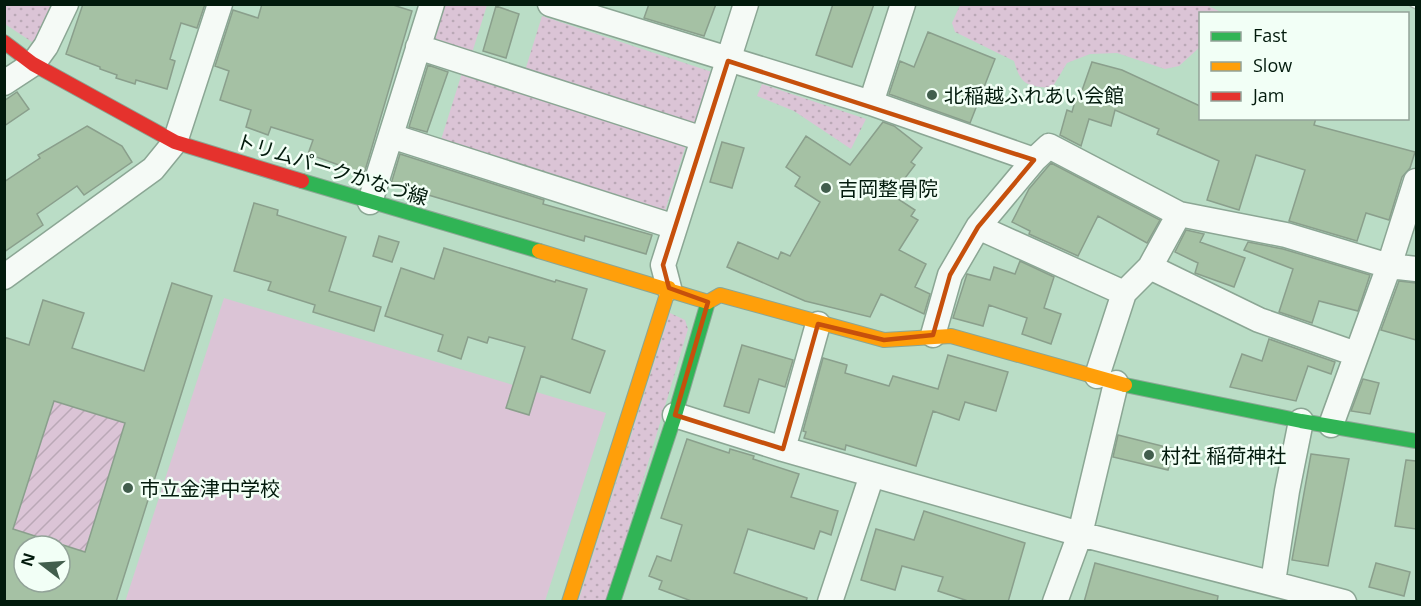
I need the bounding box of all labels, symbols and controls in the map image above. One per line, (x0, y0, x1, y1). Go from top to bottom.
legend (1199, 12, 1409, 120)
text: Fast (1253, 23, 1287, 47)
text: Slow (1253, 53, 1292, 77)
place label: 北稲越ふれあい会館 (944, 82, 1124, 109)
text: Jam (1251, 83, 1285, 107)
marker: 北稲越ふれあい会館 (925, 88, 939, 102)
street label: トリムパークかなづ線 (232, 127, 432, 211)
place label: 吉岡整骨院 (838, 175, 938, 202)
marker: 吉岡整骨院 (819, 181, 833, 195)
place label: 村社 稲荷神社 (1161, 442, 1286, 469)
marker: 村社 稲荷神社 (1142, 448, 1156, 462)
place label: 市立金津中学校 (140, 475, 280, 502)
marker: 市立金津中学校 (121, 481, 135, 495)
north arrow (12, 534, 72, 594)
text: N (15, 550, 40, 569)

